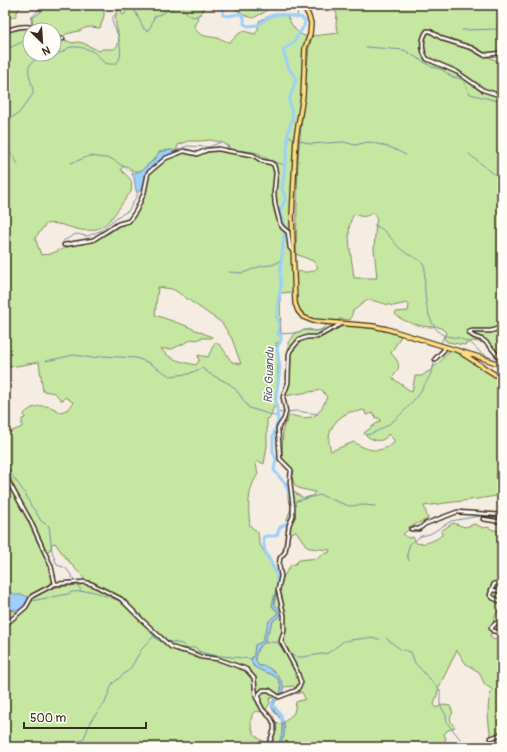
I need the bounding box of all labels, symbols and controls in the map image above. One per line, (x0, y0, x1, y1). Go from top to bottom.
north arrow (22, 22, 62, 62)
text: N (39, 43, 52, 58)
water label: Rio Guandu (261, 346, 278, 403)
scale bar (24, 704, 146, 730)
text: 500 m (30, 711, 67, 726)

